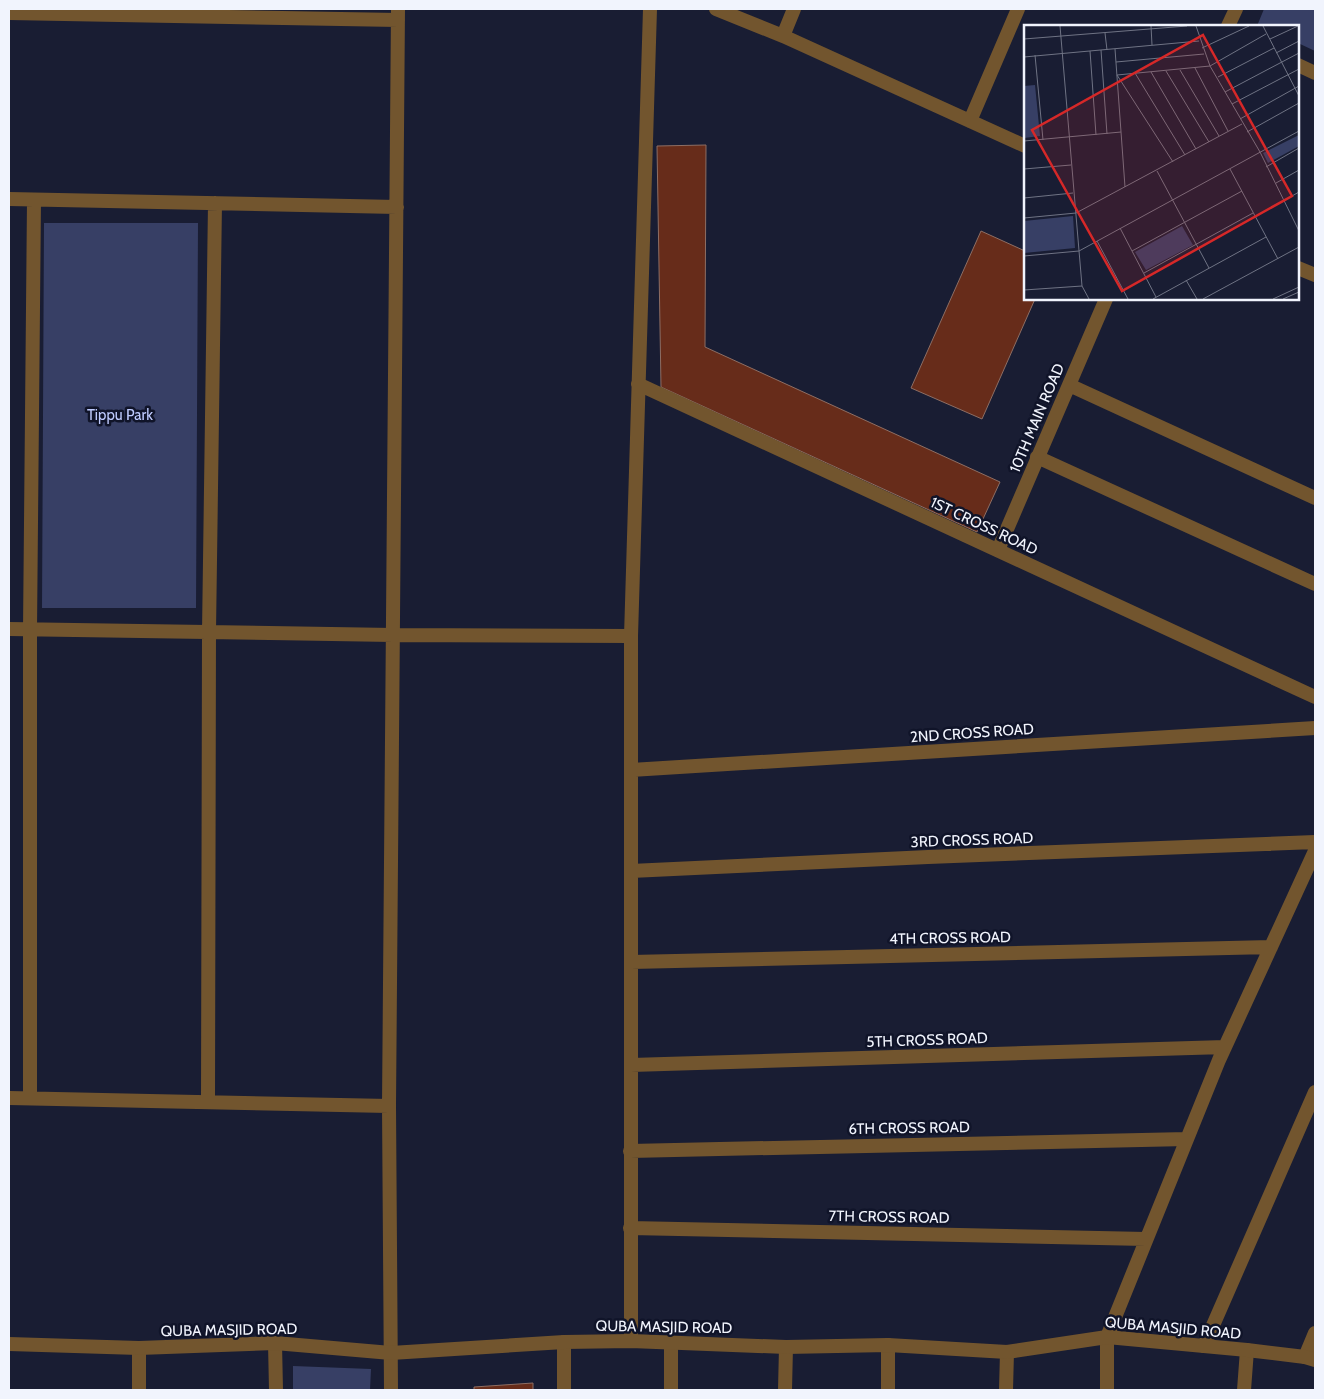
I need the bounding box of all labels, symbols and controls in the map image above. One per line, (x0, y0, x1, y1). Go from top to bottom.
inset map (1024, 25, 1299, 300)
street label: 10TH MAIN ROAD (1006, 361, 1068, 475)
park label: Tippu Park (87, 406, 153, 424)
street label: 1ST CROSS ROAD (927, 493, 1041, 559)
street label: 2ND CROSS ROAD (910, 720, 1035, 746)
street label: 3RD CROSS ROAD (910, 829, 1034, 851)
street label: 4TH CROSS ROAD (889, 928, 1011, 948)
street label: 5TH CROSS ROAD (866, 1029, 988, 1051)
street label: 6TH CROSS ROAD (848, 1118, 970, 1138)
street label: 7TH CROSS ROAD (828, 1207, 950, 1227)
street label: QUBA MASJID ROAD (1104, 1313, 1242, 1343)
street label: QUBA MASJID ROAD (596, 1317, 733, 1337)
street label: QUBA MASJID ROAD (161, 1320, 298, 1340)

